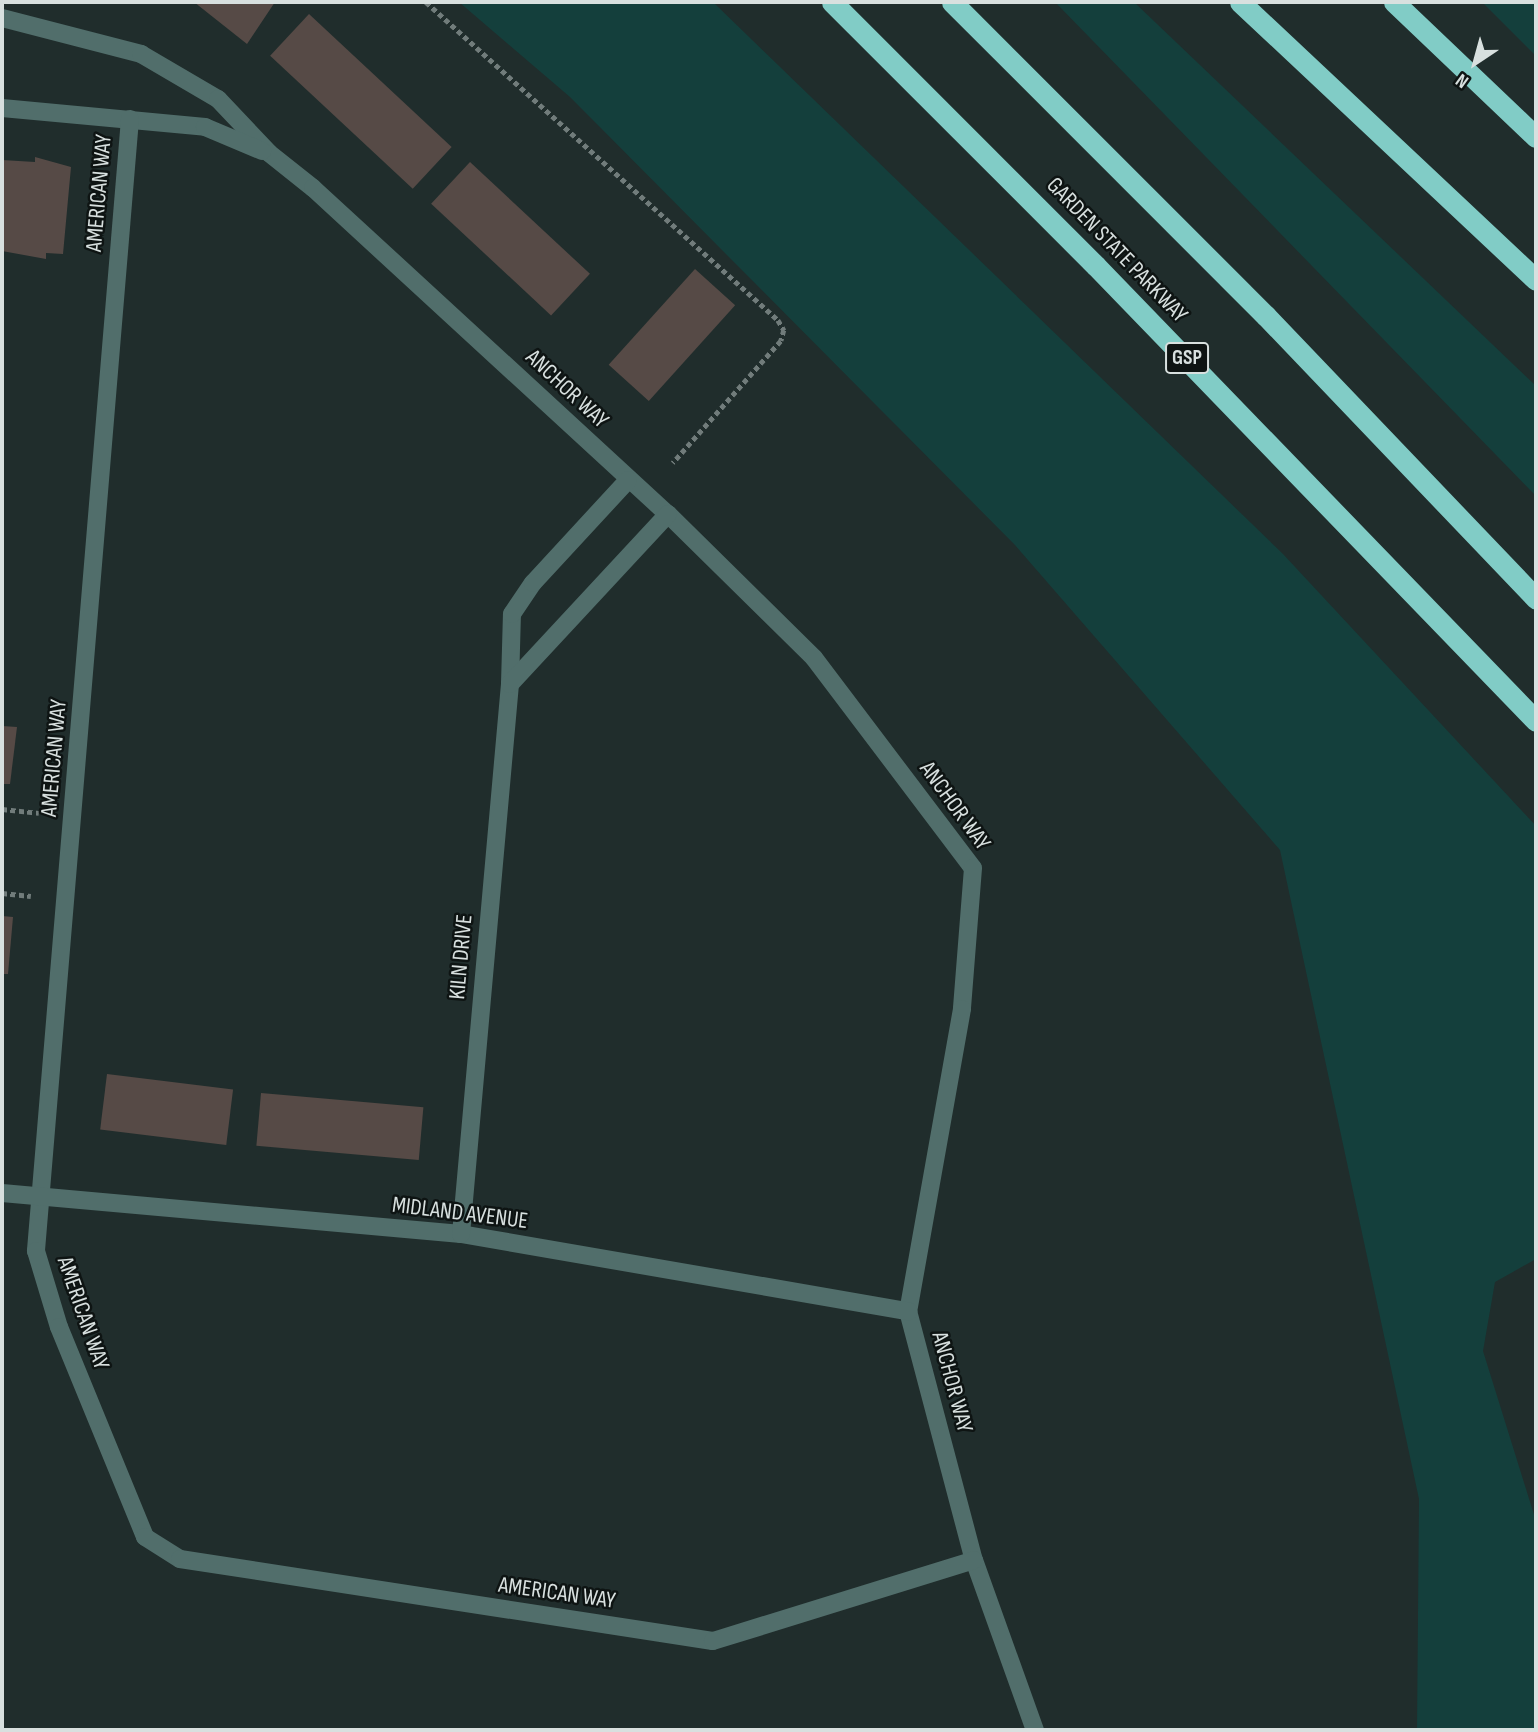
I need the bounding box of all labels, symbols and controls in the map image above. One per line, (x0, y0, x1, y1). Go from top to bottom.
north arrow (1440, 28, 1510, 98)
text: N (1451, 68, 1473, 93)
street label: AMERICAN WAY (80, 133, 118, 253)
street label: GARDEN STATE PARKWAY (1041, 172, 1193, 328)
road number: GSP (1164, 340, 1210, 376)
street label: ANCHOR WAY (520, 344, 614, 434)
street label: AMERICAN WAY (35, 698, 73, 818)
street label: ANCHOR WAY (914, 756, 996, 856)
street label: KILN DRIVE (444, 913, 478, 1001)
street label: MIDLAND AVENUE (391, 1191, 529, 1235)
street label: AMERICAN WAY (51, 1253, 115, 1373)
street label: ANCHOR WAY (925, 1329, 979, 1435)
street label: AMERICAN WAY (497, 1571, 617, 1615)

